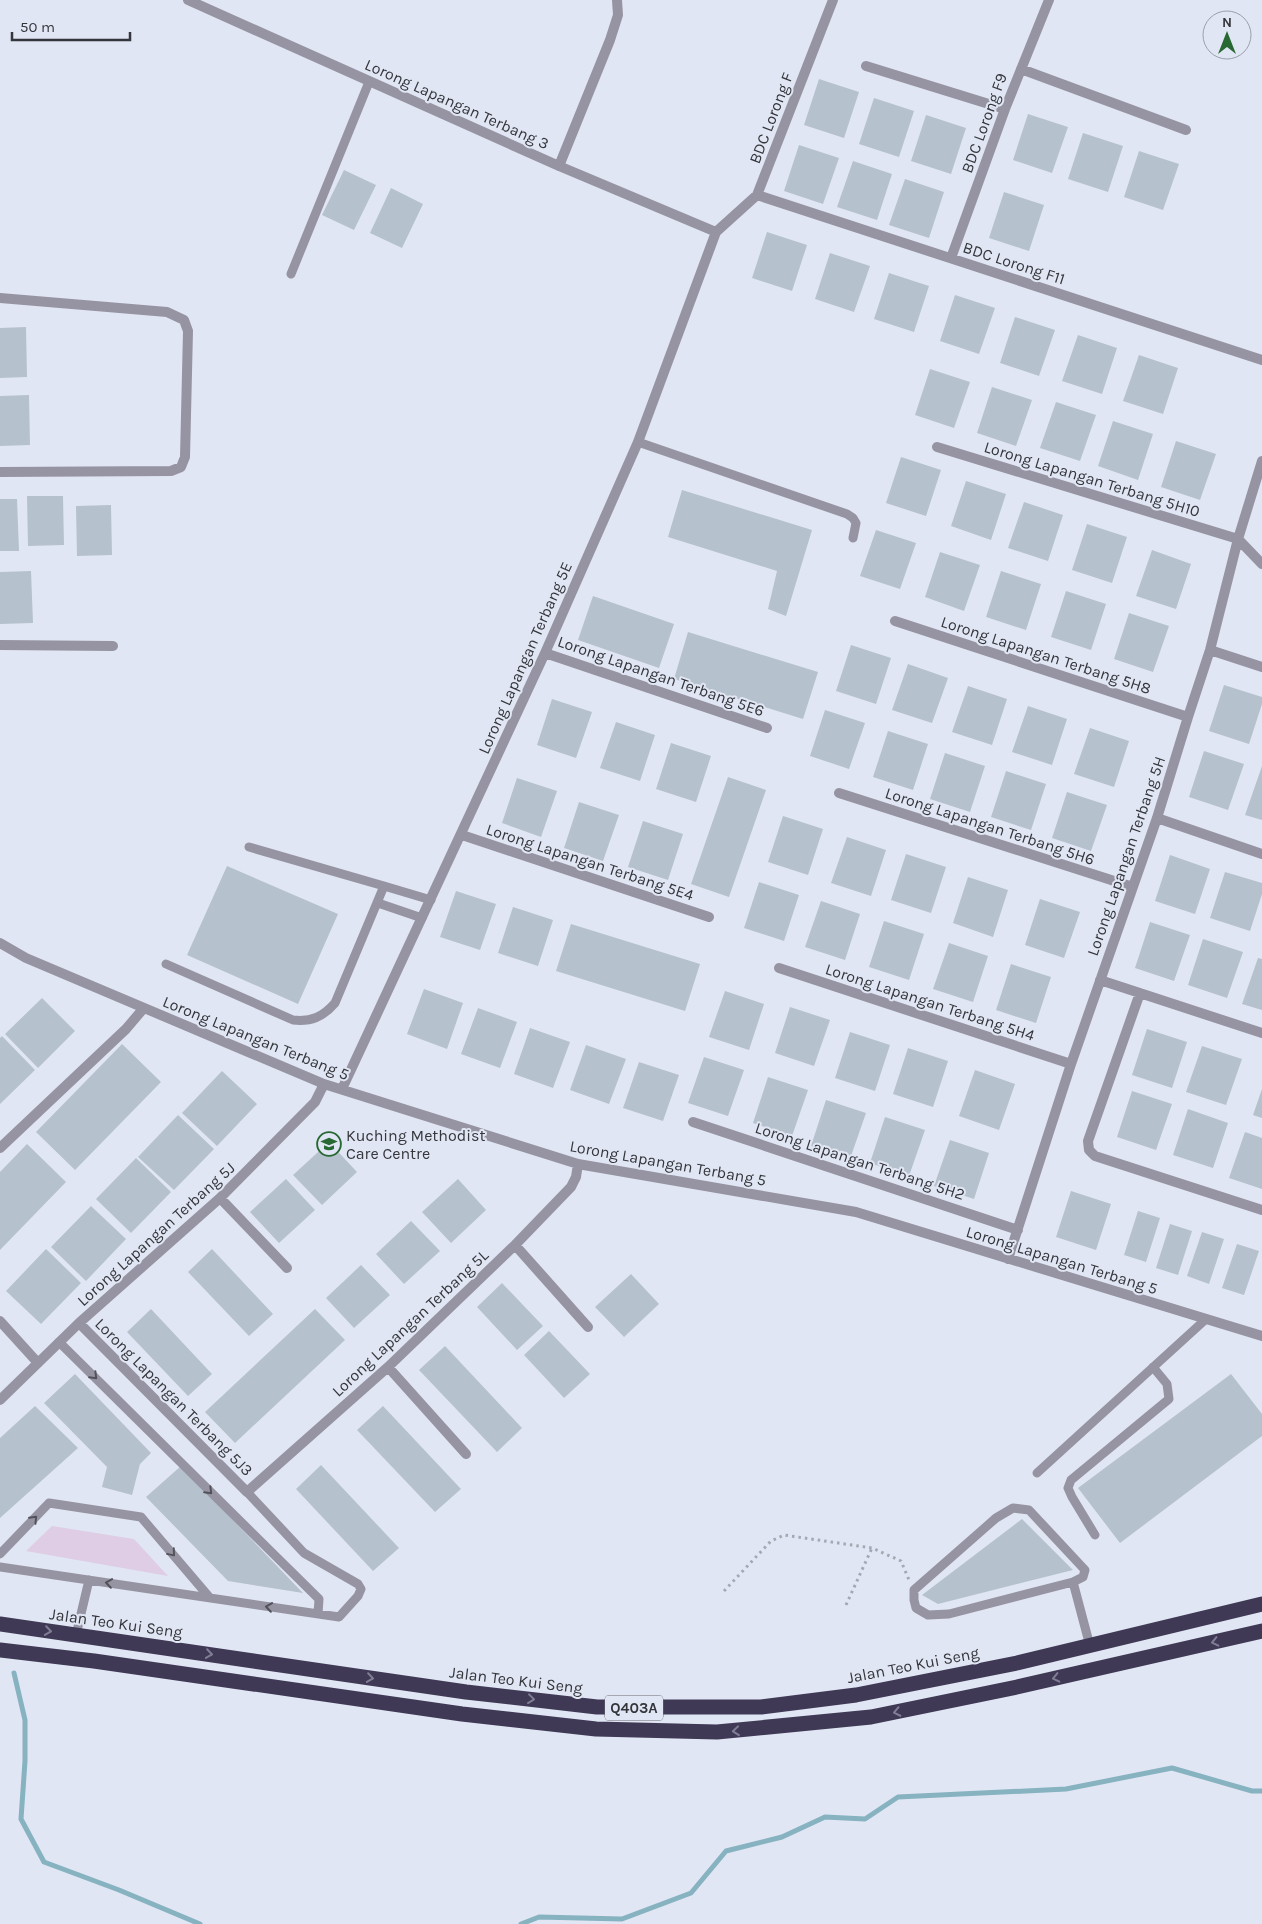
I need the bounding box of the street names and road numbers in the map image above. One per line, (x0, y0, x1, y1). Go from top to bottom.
street label: Lorong Lapangan Terbang 3 (362, 55, 552, 153)
street label: BDC Lorong F (745, 70, 797, 166)
street label: BDC Lorong F9 (957, 70, 1011, 176)
street label: BDC Lorong F11 (961, 238, 1067, 288)
street label: Lorong Lapangan Terbang 5H10 (982, 437, 1202, 521)
street label: Lorong Lapangan Terbang 5E (474, 559, 576, 757)
street label: Lorong Lapangan Terbang 5H8 (939, 612, 1153, 698)
street label: Lorong Lapangan Terbang 5E6 (555, 632, 767, 720)
street label: Lorong Lapangan Terbang 5H (1083, 754, 1169, 958)
street label: Lorong Lapangan Terbang 5H6 (883, 783, 1097, 869)
street label: Lorong Lapangan Terbang 5E4 (484, 819, 696, 905)
street label: Lorong Lapangan Terbang 5H4 (823, 959, 1037, 1045)
street label: Lorong Lapangan Terbang 5 (160, 992, 352, 1084)
street label: Lorong Lapangan Terbang 5H2 (753, 1118, 967, 1204)
street label: Lorong Lapangan Terbang 5 (568, 1136, 768, 1190)
street label: Lorong Lapangan Terbang 5J (73, 1158, 239, 1310)
street label: Lorong Lapangan Terbang 5 (964, 1222, 1160, 1298)
street label: Lorong Lapangan Terbang 5L (328, 1245, 492, 1400)
street label: Lorong Lapangan Terbang 5J3 (91, 1314, 257, 1480)
street label: Jalan Teo Kui Seng (48, 1604, 184, 1642)
street label: Jalan Teo Kui Seng (845, 1643, 981, 1687)
street label: Jalan Teo Kui Seng (448, 1662, 584, 1698)
road number: Q403A (605, 1696, 663, 1720)

